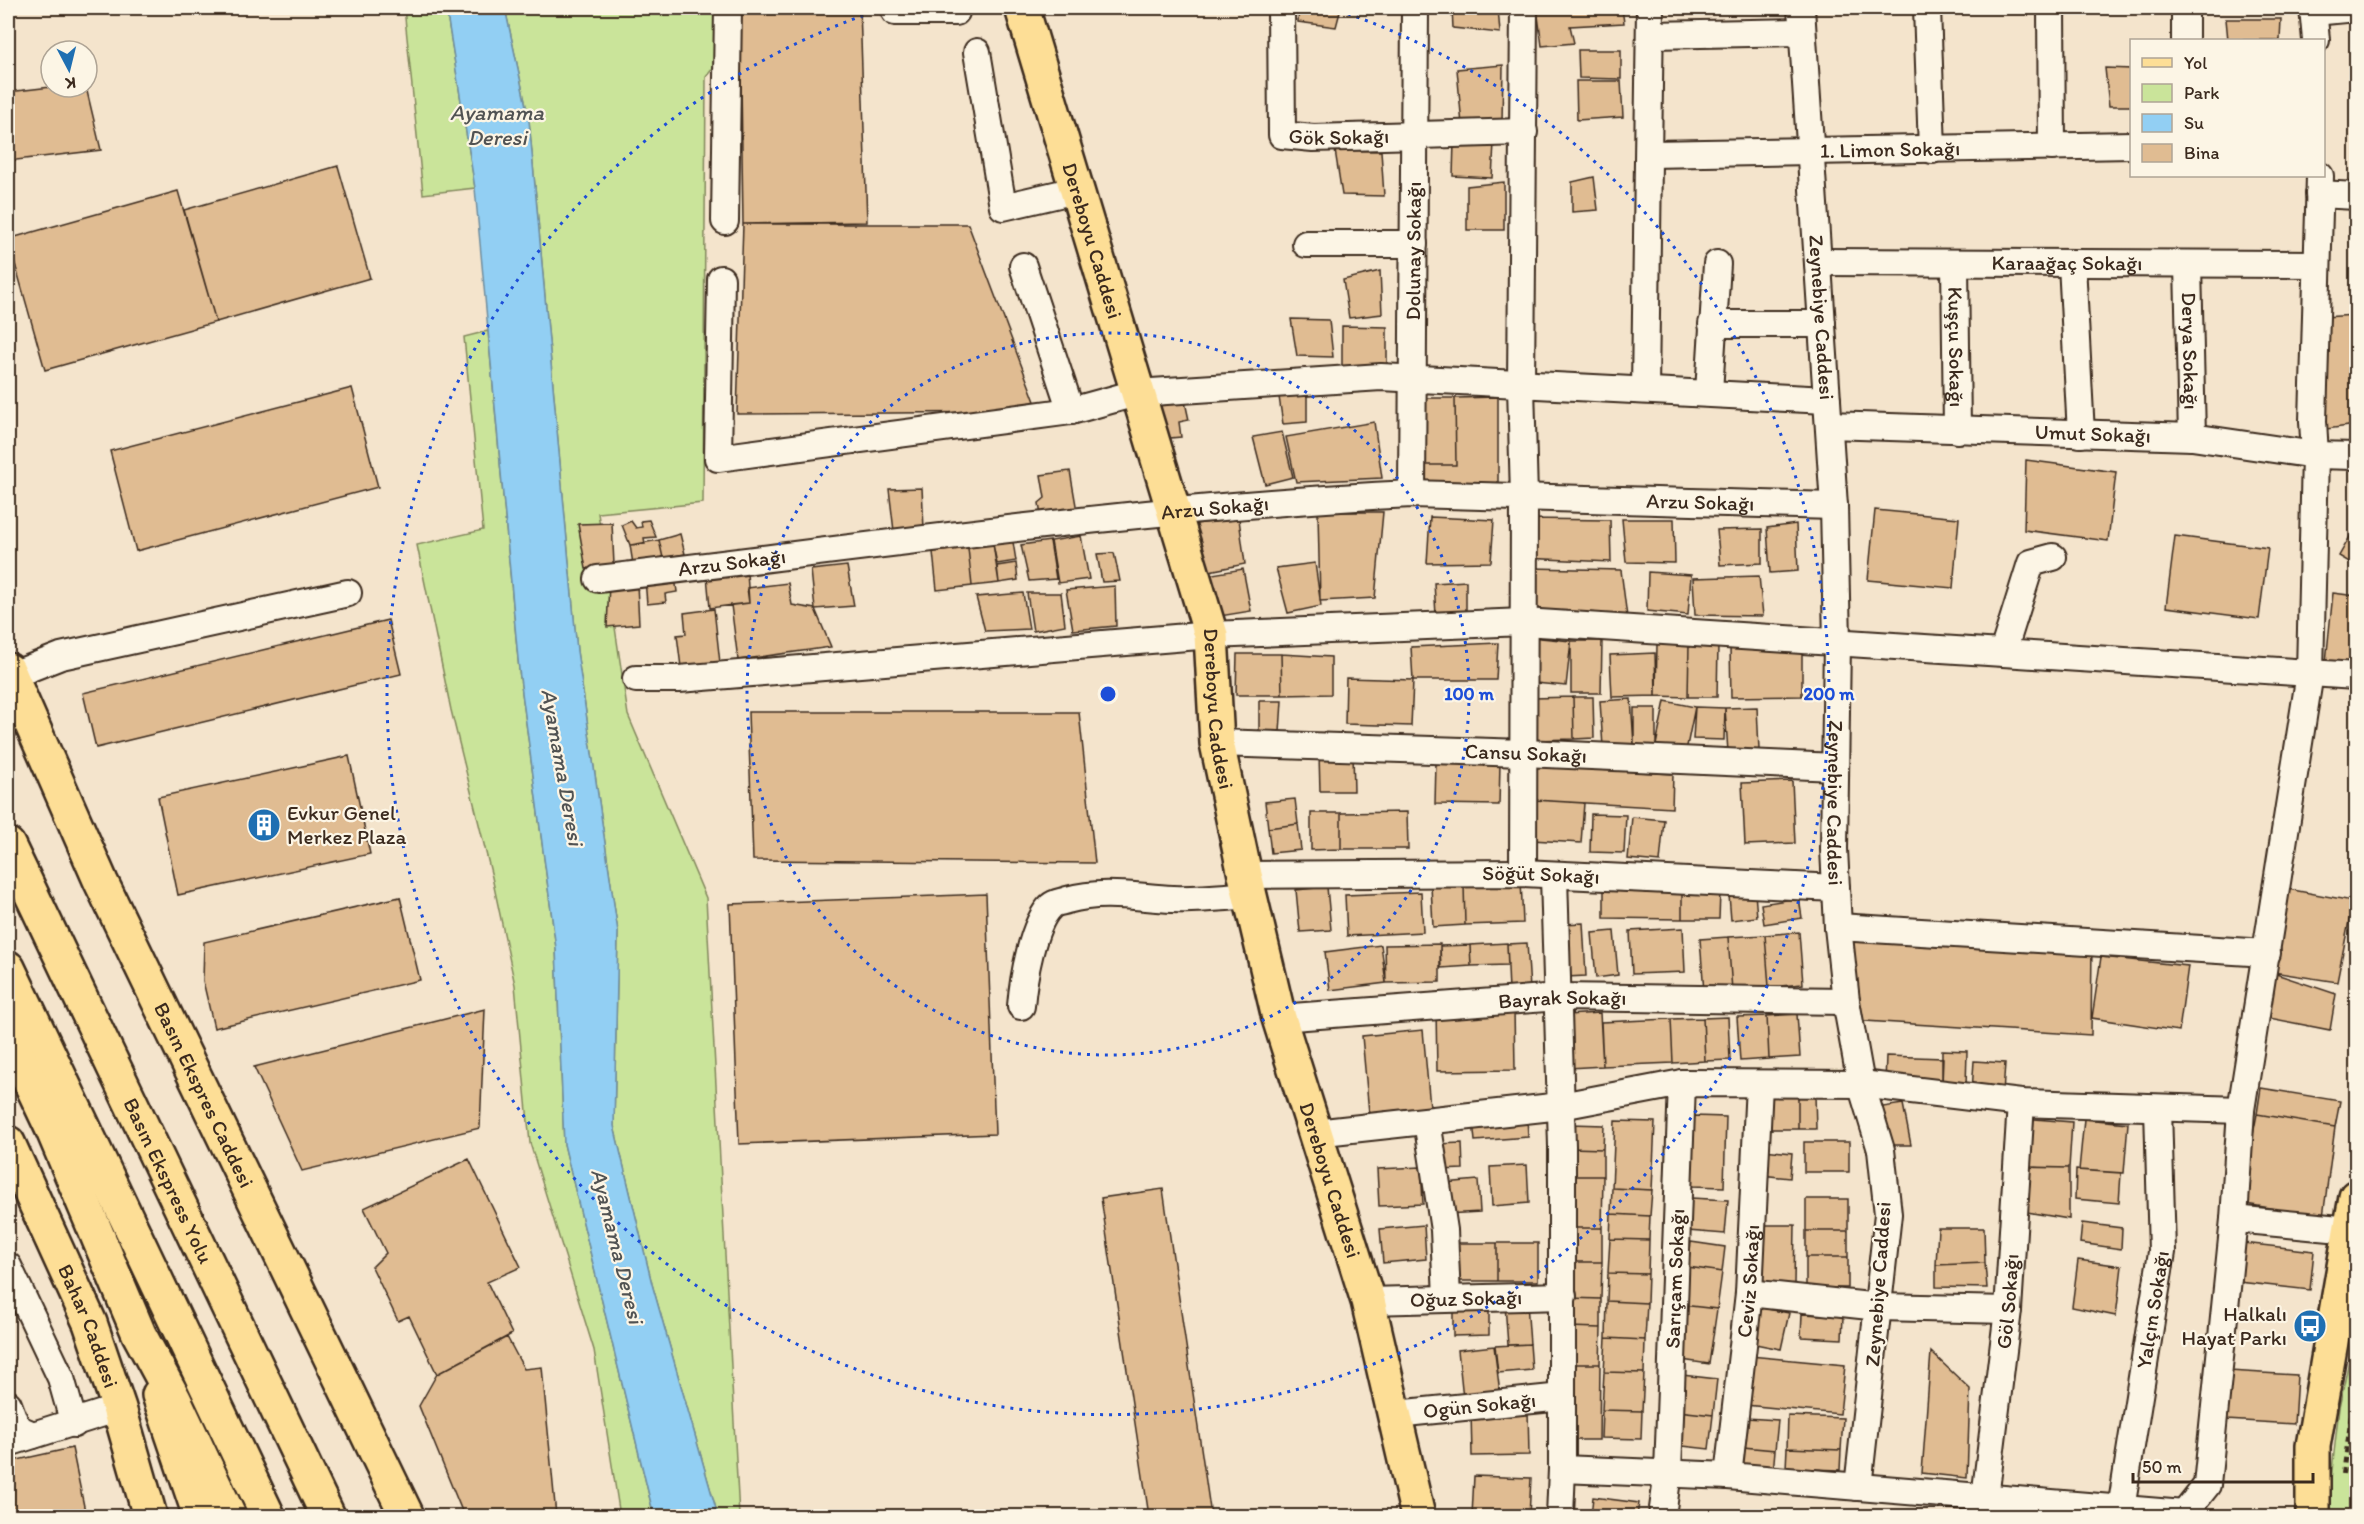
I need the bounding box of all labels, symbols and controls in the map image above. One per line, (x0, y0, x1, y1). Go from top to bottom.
north arrow (39, 39, 99, 99)
legend (2130, 39, 2325, 177)
text: Yol (2184, 52, 2207, 74)
text: K (64, 73, 77, 94)
text: Park (2184, 82, 2219, 104)
water label: Ayamama Deresi (450, 99, 545, 151)
text: Su (2184, 112, 2204, 134)
street label: Gök Sokağı (1287, 123, 1389, 150)
street label: 1. Limon Sokağı (1820, 135, 1960, 163)
text: Bina (2184, 142, 2219, 164)
street label: Dereboyu Caddesi (1057, 159, 1128, 322)
street label: Dolunay Sokağı (1400, 182, 1426, 320)
street label: Zeynebiye Caddesi (1804, 234, 1840, 401)
street label: Karaağaç Sokağı (1992, 250, 2142, 275)
street label: Kuşçu Sokağı (1943, 287, 1970, 407)
street label: Derya Sokağı (2177, 292, 2204, 410)
street label: Umut Sokağı (2034, 419, 2151, 448)
street label: Arzu Sokağı (1646, 488, 1755, 516)
street label: Arzu Sokağı (1160, 490, 1270, 525)
street label: Arzu Sokağı (677, 543, 787, 581)
street label: Dereboyu Caddesi (1199, 628, 1239, 791)
text: 100 m (1444, 683, 1495, 705)
text: 200 m (1804, 683, 1855, 705)
centre of rings (1098, 684, 1118, 704)
water label: Ayamama Deresi (535, 687, 590, 850)
street label: Zeynebiye Caddesi (1822, 720, 1849, 886)
street label: Cansu Sokağı (1464, 738, 1588, 768)
place label: Evkur Genel Merkez Plaza (287, 800, 406, 849)
building icon: Evkur Genel Merkez Plaza (246, 807, 282, 843)
street label: Söğüt Sokağı (1482, 860, 1600, 889)
street label: Bayrak Sokağı (1497, 984, 1627, 1014)
street label: Basın Ekspres Caddesi (149, 998, 260, 1191)
street label: Basın Ekspress Yolu (118, 1094, 219, 1268)
street label: Dereboyu Caddesi (1294, 1099, 1367, 1261)
water label: Ayamama Deresi (585, 1166, 650, 1329)
street label: Zeynebiye Caddesi (1859, 1201, 1896, 1367)
street label: Sarıçam Sokağı (1659, 1208, 1689, 1349)
street label: Ceviz Sokağı (1731, 1224, 1764, 1339)
street label: Yalçın Sokağı (2131, 1249, 2174, 1370)
street label: Göl Sokağı (1990, 1253, 2024, 1350)
street label: Bahar Caddesi (53, 1260, 124, 1391)
street label: Oğuz Sokağı (1409, 1284, 1522, 1312)
place label: Halkalı Hayat Parkı (2181, 1301, 2287, 1350)
bus stop icon: Halkalı Hayat Parkı (2292, 1308, 2328, 1344)
street label: Ogün Sokağı (1422, 1387, 1537, 1423)
scale bar (2133, 1446, 2313, 1484)
text: 50 m (2142, 1456, 2182, 1478)

